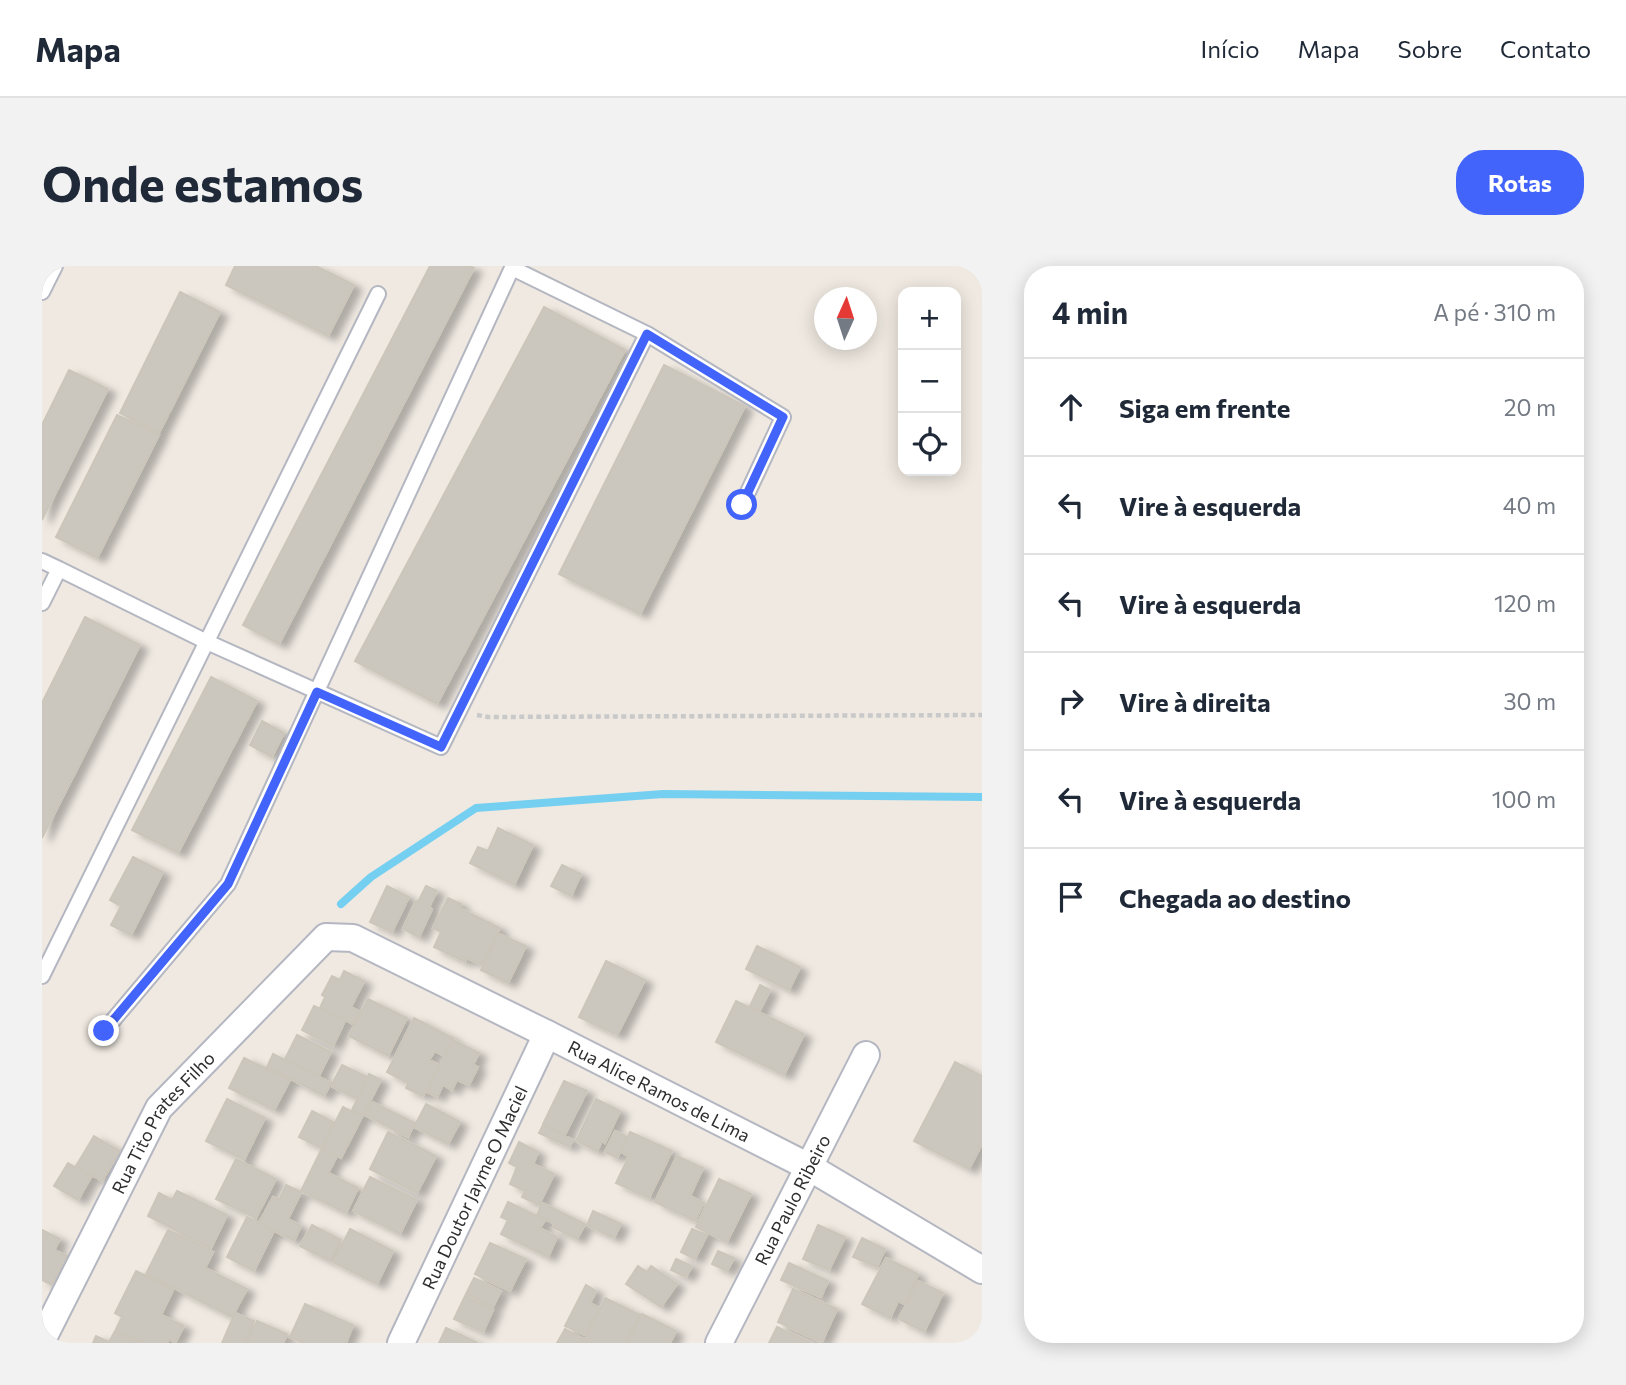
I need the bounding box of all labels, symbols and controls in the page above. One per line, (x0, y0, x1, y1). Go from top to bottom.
text: Mapa (35, 28, 121, 69)
text: Início (1201, 34, 1260, 63)
text: Mapa (1298, 34, 1360, 63)
text: Sobre (1398, 34, 1462, 63)
text: Contato (1500, 34, 1591, 63)
button: Rotas (1456, 150, 1584, 215)
text: Onde estamos (42, 152, 363, 212)
north arrow (814, 287, 877, 350)
map controls (898, 287, 961, 476)
button: + (898, 287, 961, 350)
text: 4 min (1052, 293, 1128, 330)
text: A pé · 310 m (1433, 298, 1556, 326)
button: − (898, 350, 961, 413)
icon: ahead (1052, 388, 1090, 426)
text: Siga em frente (1119, 392, 1290, 423)
text: 20 m (1504, 393, 1556, 421)
button: locate (898, 413, 961, 476)
icon: left (1052, 486, 1090, 524)
route start (726, 489, 757, 520)
text: Vire à esquerda (1119, 490, 1301, 521)
text: 40 m (1503, 491, 1556, 519)
icon: left (1052, 584, 1090, 622)
text: Vire à esquerda (1119, 588, 1301, 619)
text: 120 m (1494, 589, 1556, 617)
icon: right (1052, 682, 1090, 720)
text: Vire à direita (1119, 686, 1271, 717)
text: 30 m (1503, 687, 1556, 715)
icon: left (1052, 780, 1090, 818)
text: Vire à esquerda (1119, 784, 1301, 815)
text: 100 m (1492, 785, 1556, 813)
icon: arrive (1052, 878, 1090, 916)
text: Chegada ao destino (1119, 882, 1351, 913)
route end (88, 1015, 119, 1046)
street label: Rua Alice Ramos de Lima (564, 1036, 754, 1146)
street label: Rua Tito Prates Filho (107, 1047, 219, 1197)
street label: Rua Doutor Jayme O Maciel (417, 1082, 532, 1293)
street label: Rua Paulo Ribeiro (750, 1131, 835, 1269)

